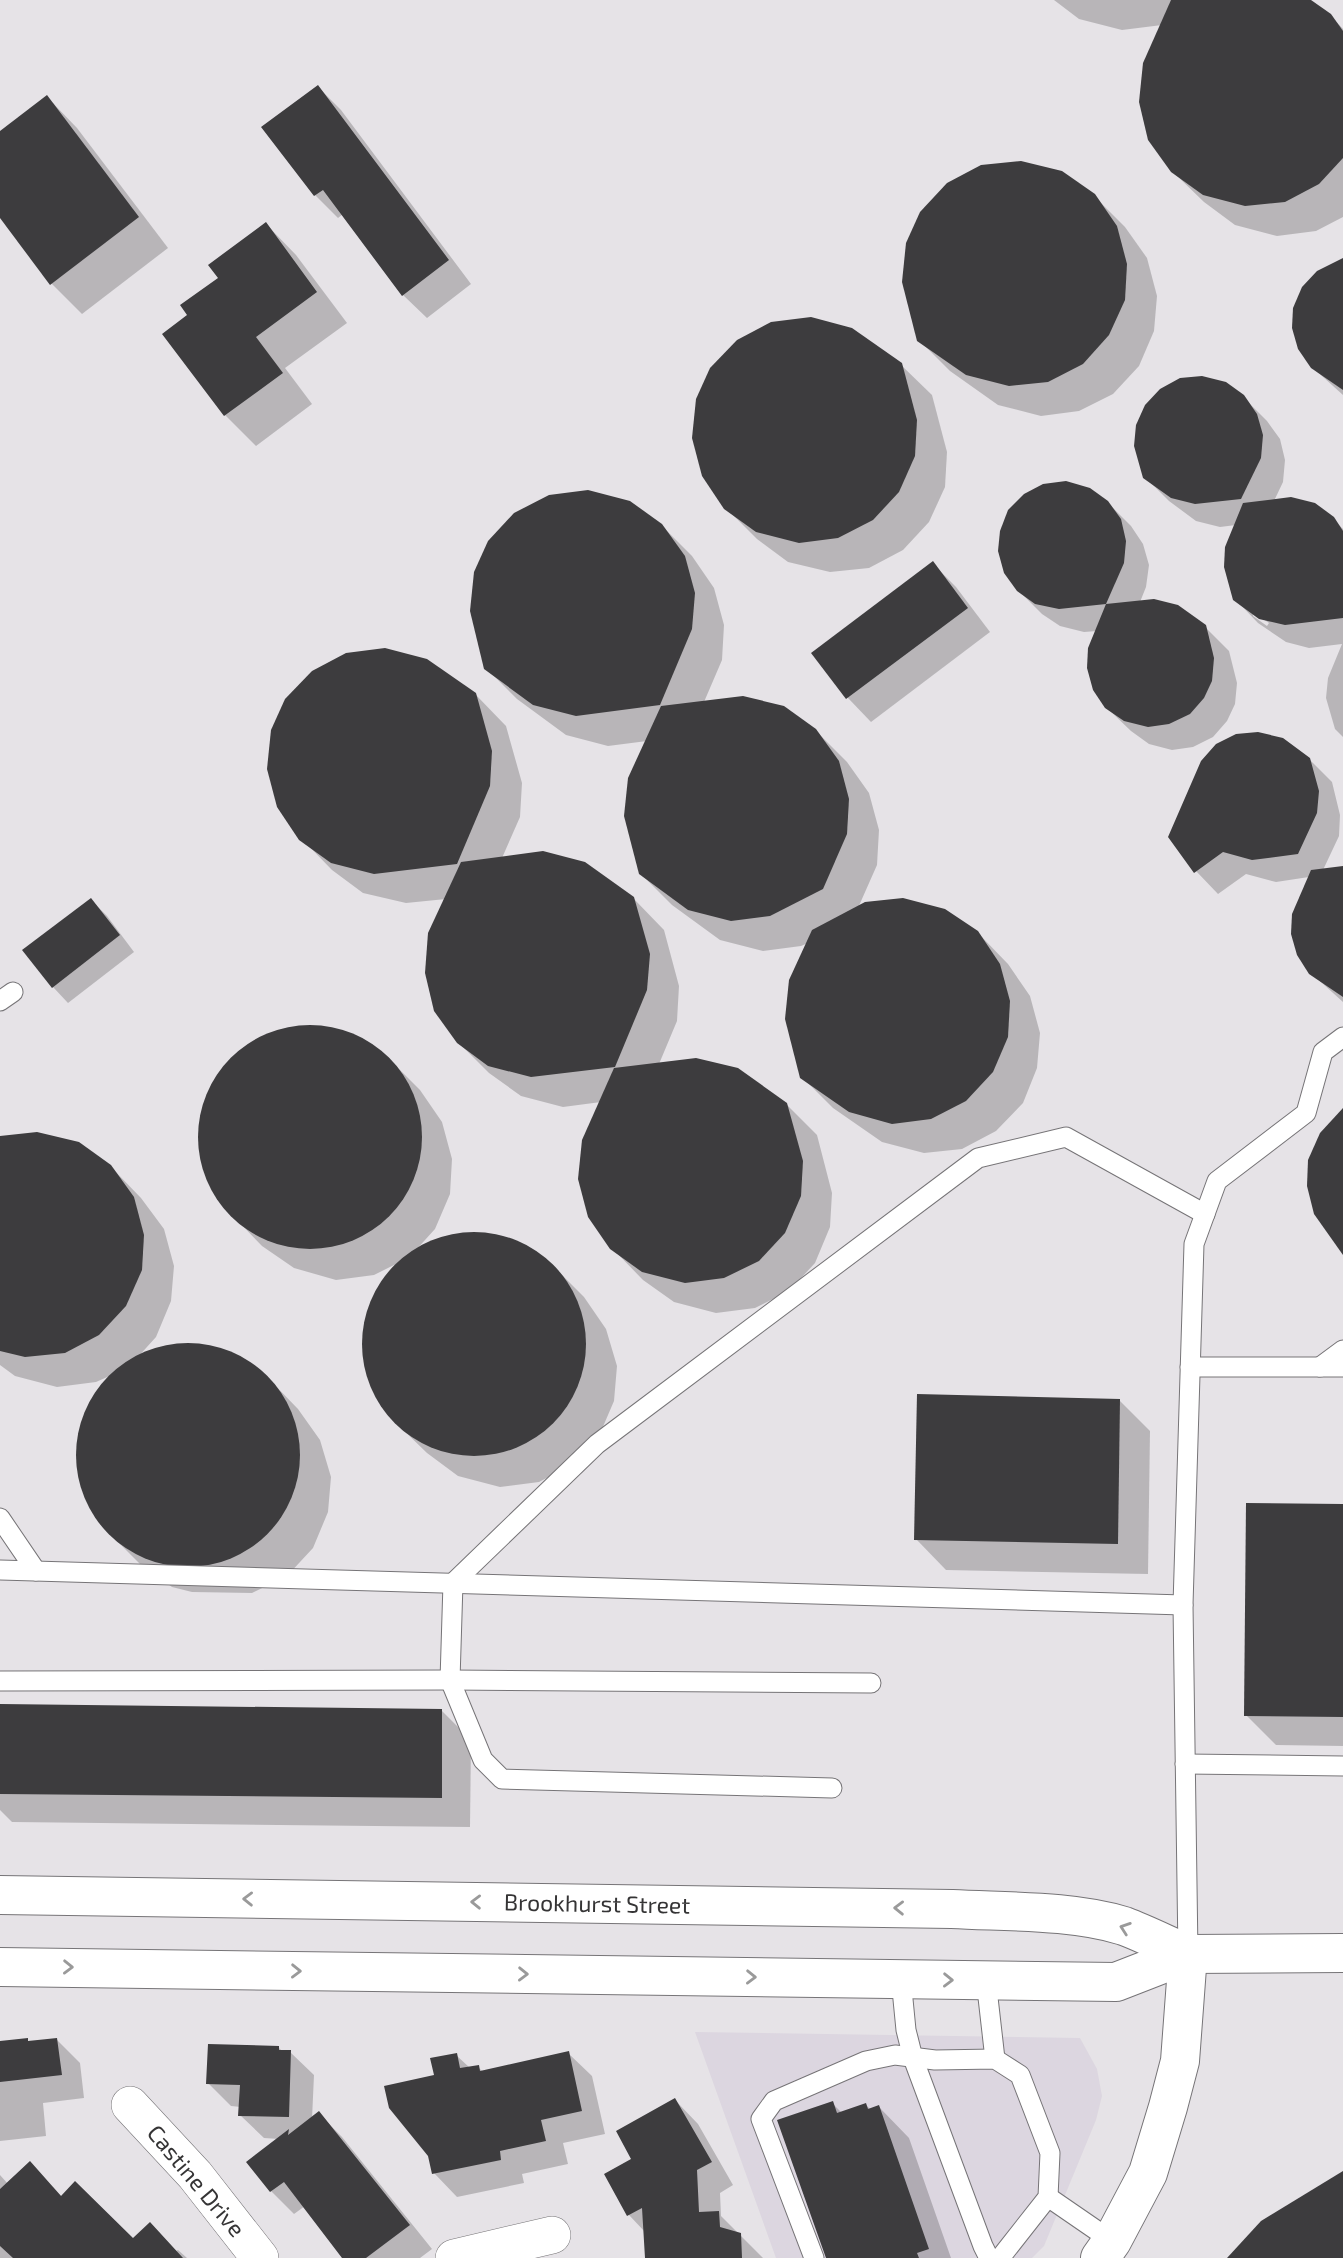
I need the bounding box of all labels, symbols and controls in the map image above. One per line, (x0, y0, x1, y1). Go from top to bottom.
street label: Brookhurst Street (504, 1887, 691, 1919)
one-way arrow (242, 1891, 253, 1906)
one-way arrow (470, 1894, 480, 1910)
one-way arrow (893, 1901, 904, 1916)
one-way arrow (1119, 1922, 1131, 1936)
one-way arrow (63, 1960, 74, 1975)
one-way arrow (290, 1963, 301, 1978)
one-way arrow (518, 1966, 529, 1981)
one-way arrow (746, 1969, 756, 1985)
one-way arrow (943, 1972, 954, 1987)
street label: Castine Drive (142, 2119, 252, 2242)

